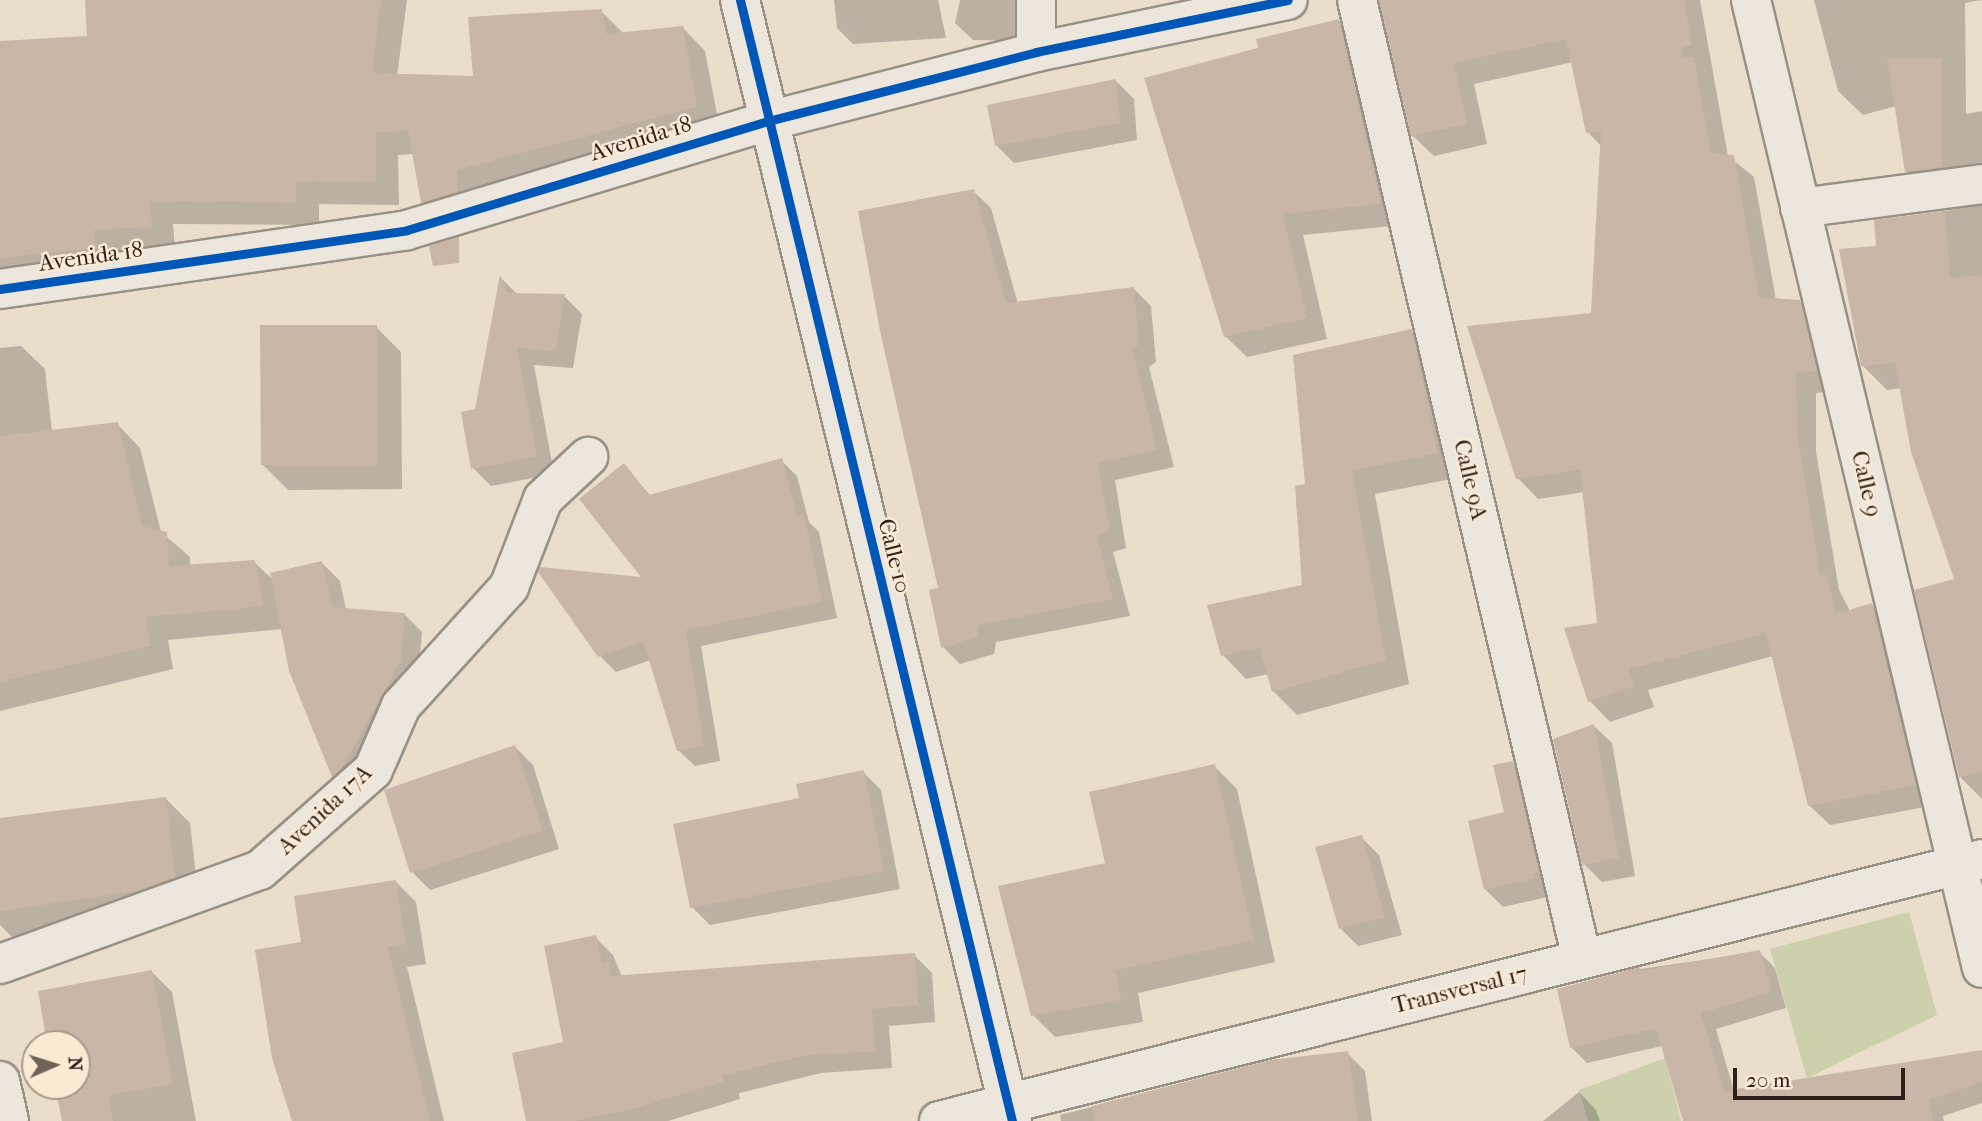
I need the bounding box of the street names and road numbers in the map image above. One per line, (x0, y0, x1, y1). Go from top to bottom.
street label: Avenida 18 (587, 110, 695, 168)
street label: Avenida 18 (37, 236, 145, 278)
street label: Calle 9A (1447, 437, 1493, 523)
street label: Calle 9 (1845, 448, 1887, 520)
street label: Calle 10 (871, 516, 917, 596)
street label: Avenida 17A (272, 759, 378, 861)
street label: Transversal 17 (1390, 960, 1530, 1020)

